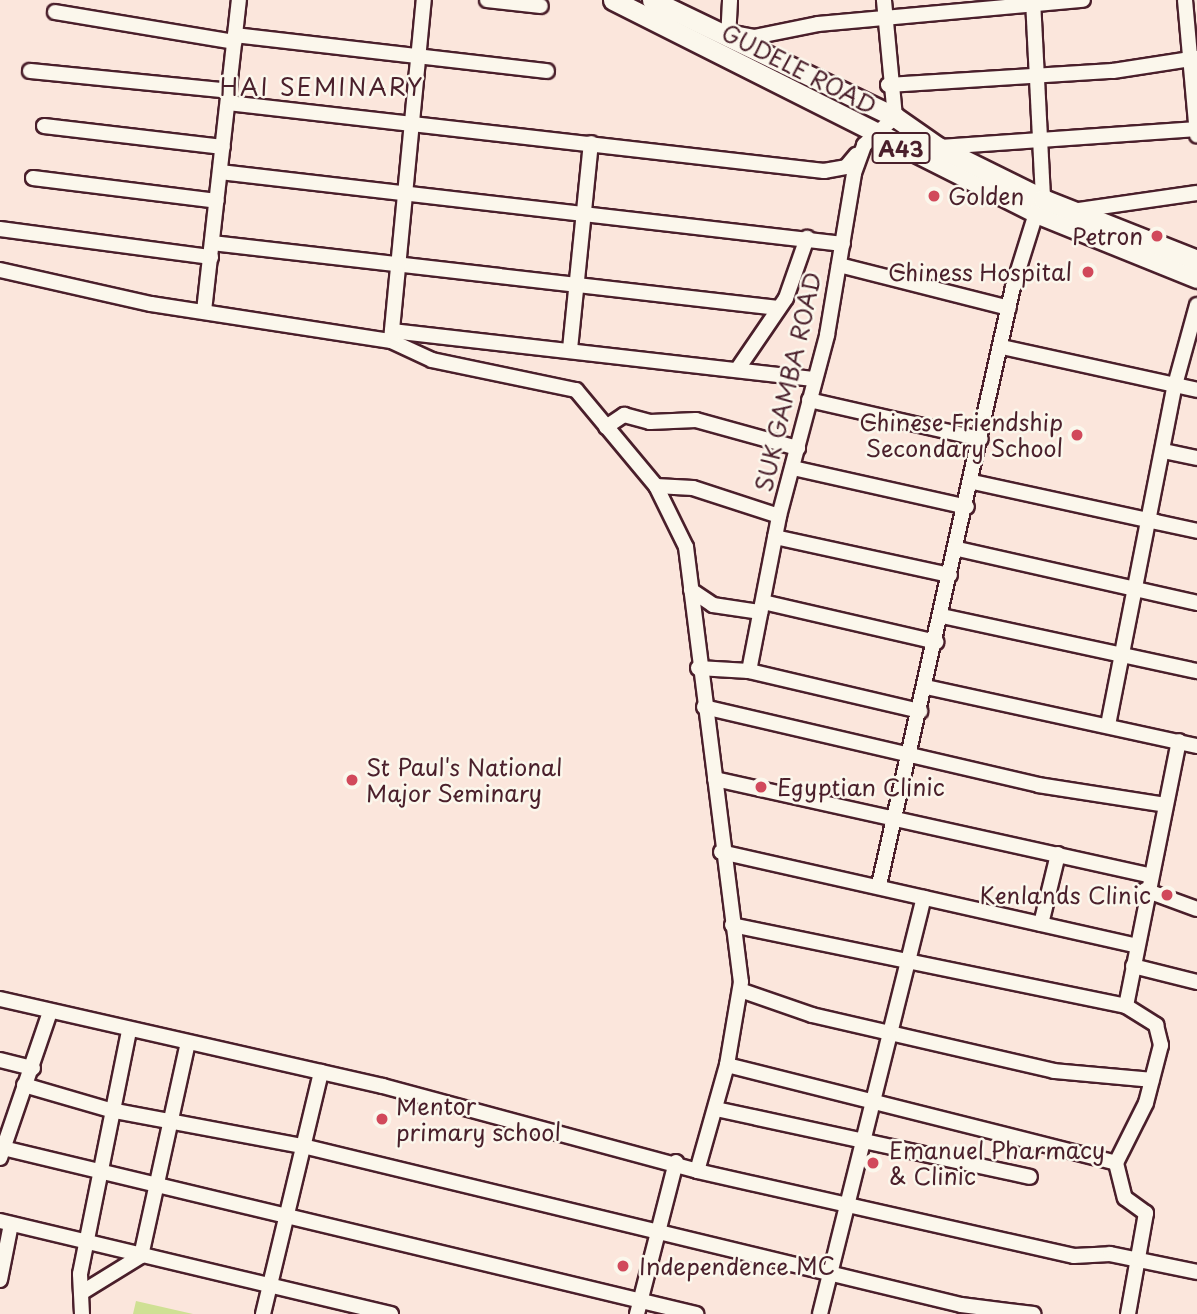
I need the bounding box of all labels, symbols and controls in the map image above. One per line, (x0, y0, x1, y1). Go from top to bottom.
street label: GUDELE ROAD (716, 17, 882, 121)
district label: HAI SEMINARY (222, 73, 422, 101)
road number: A43 (871, 130, 931, 166)
place label: Golden (948, 182, 1024, 210)
marker: Golden (926, 188, 942, 204)
place label: Petron (1072, 222, 1143, 250)
marker: Petron (1149, 228, 1165, 244)
place label: Chiness Hospital (888, 258, 1072, 286)
marker: Chiness Hospital (1078, 262, 1098, 282)
street label: SUK GAMBA ROAD (749, 270, 827, 494)
place label: Chinese Friendship Secondary School (857, 408, 1063, 462)
marker: Chinese Friendship Secondary School (1069, 427, 1085, 443)
place label: St Paul's National Major Seminary (366, 753, 561, 807)
marker: St Paul's National Major Seminary (344, 772, 360, 788)
place label: Egyptian Clinic (777, 773, 944, 801)
marker: Egyptian Clinic (751, 777, 771, 797)
place label: Kenlands Clinic (982, 881, 1151, 909)
marker: Kenlands Clinic (1157, 885, 1177, 905)
place label: Mentor primary school (396, 1092, 561, 1146)
marker: Mentor primary school (374, 1111, 390, 1127)
place label: Emanuel Pharmacy & Clinic (889, 1136, 1107, 1190)
marker: Emanuel Pharmacy & Clinic (863, 1153, 883, 1173)
place label: Independence MC (639, 1252, 837, 1280)
marker: Independence MC (613, 1256, 633, 1276)

